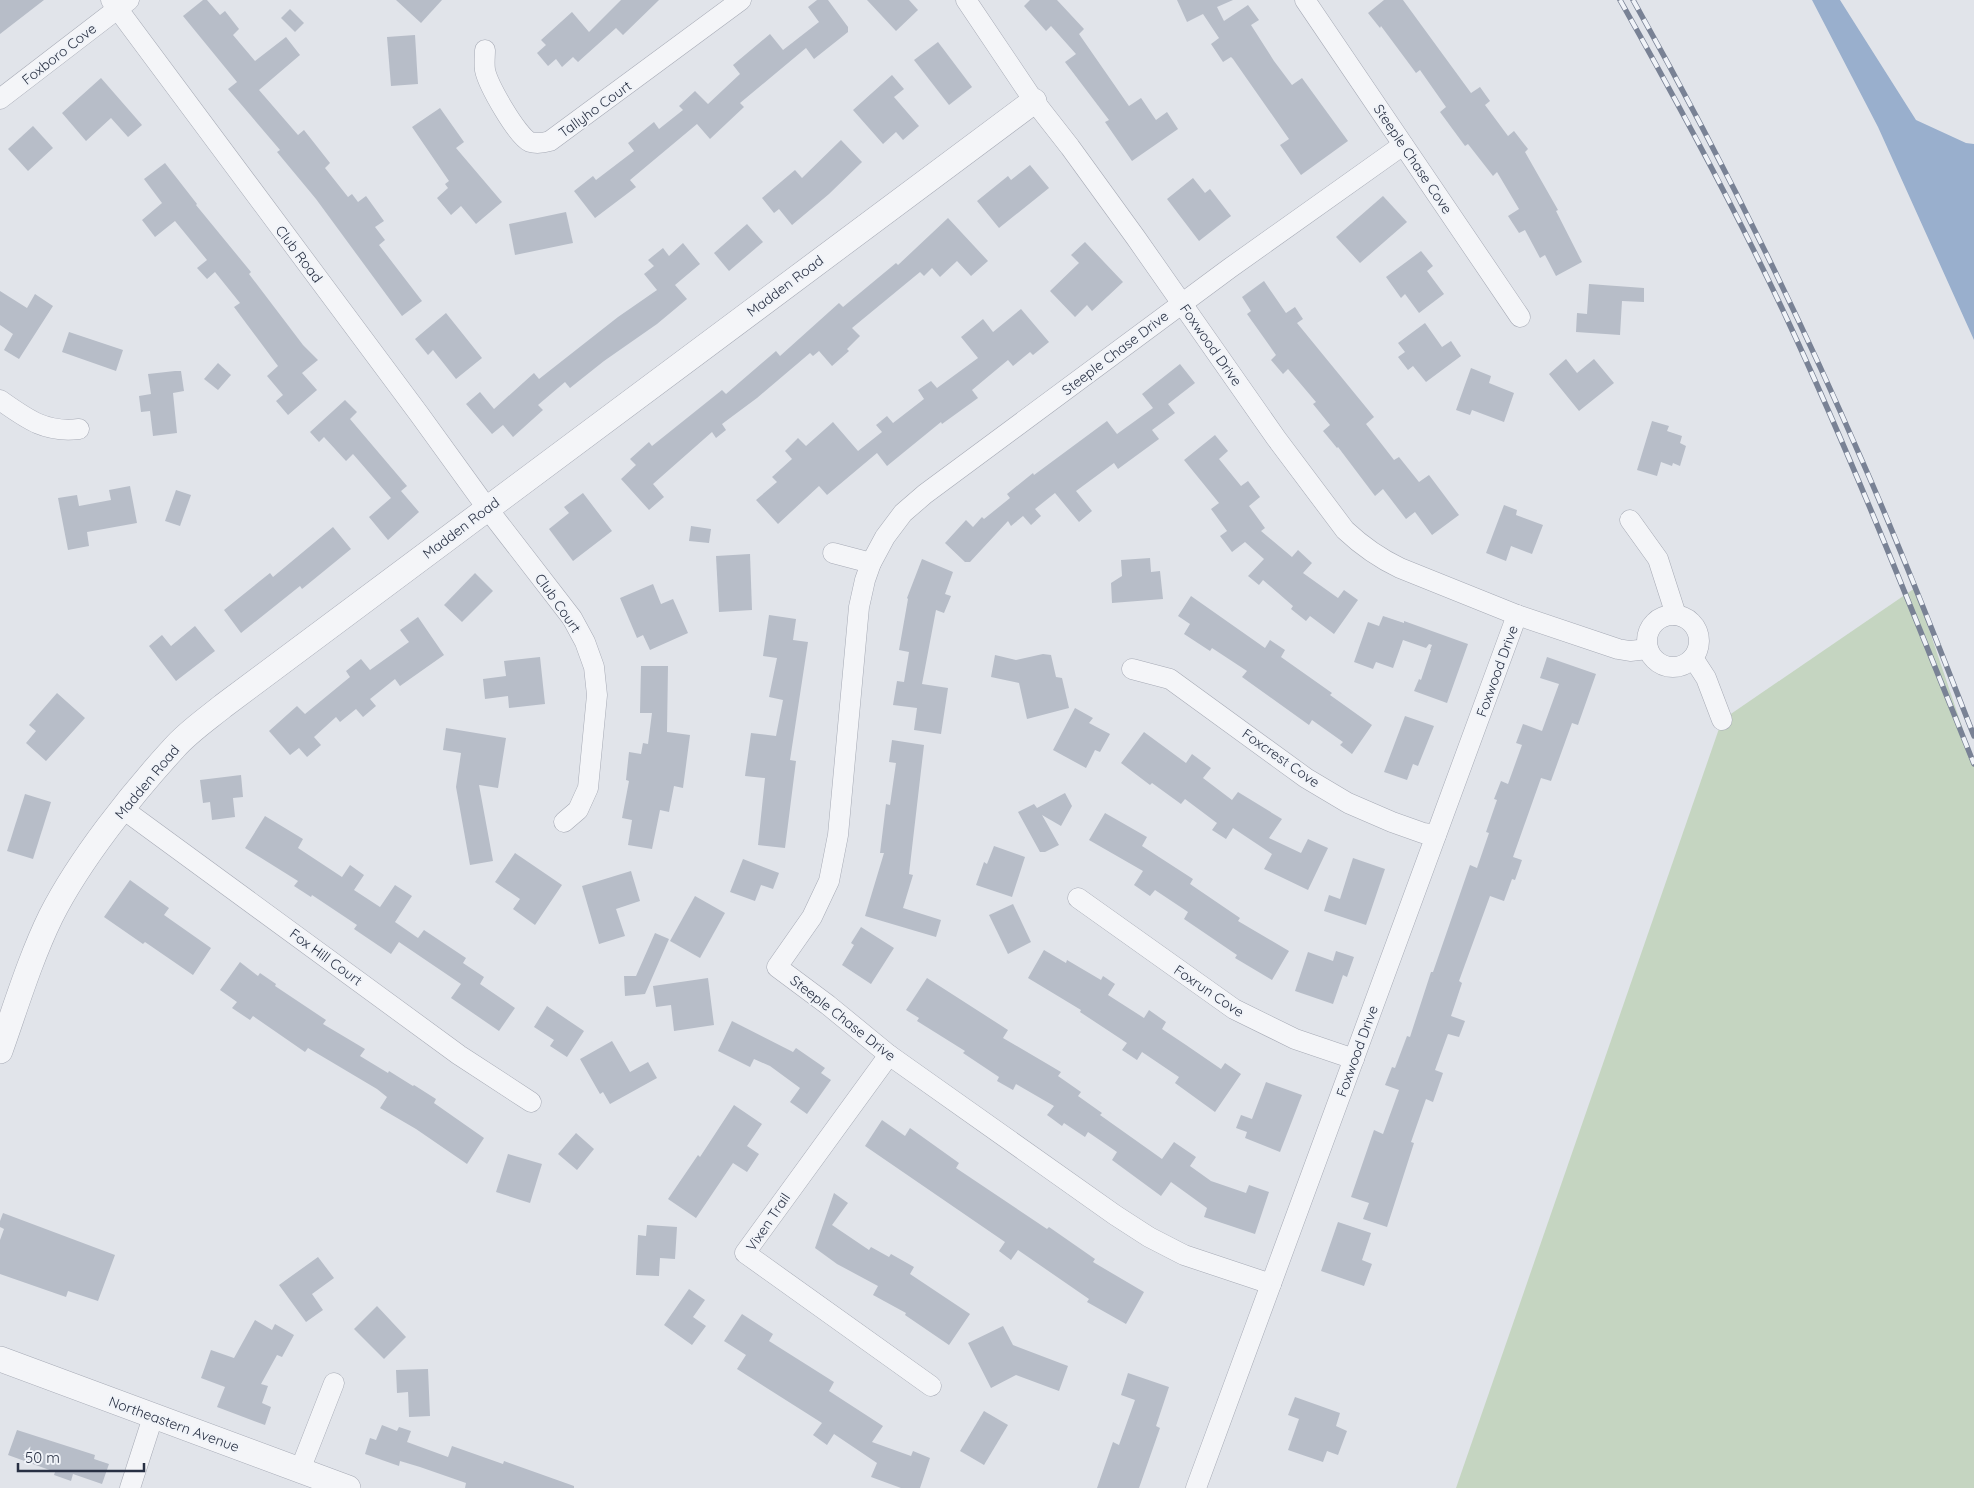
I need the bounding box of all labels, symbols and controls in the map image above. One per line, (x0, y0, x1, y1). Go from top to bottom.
street label: Foxboro Cove (18, 19, 100, 89)
street label: Tallyho Court (555, 76, 635, 141)
street label: Steeple Chase Cove (1370, 101, 1456, 217)
street label: Club Road (272, 222, 326, 286)
street label: Madden Road (743, 251, 827, 321)
street label: Foxwood Drive (1176, 300, 1246, 390)
street label: Steeple Chase Drive (1058, 307, 1172, 399)
street label: Madden Road (419, 493, 503, 563)
street label: Club Court (531, 570, 585, 636)
street label: Foxwood Drive (1472, 623, 1522, 719)
street label: Foxcrest Cove (1239, 725, 1323, 791)
street label: Madden Road (111, 741, 183, 823)
street label: Fox Hill Court (286, 925, 366, 990)
street label: Foxrun Cove (1170, 961, 1248, 1021)
street label: Steeple Chase Drive (787, 971, 900, 1065)
street label: Foxwood Drive (1332, 1003, 1382, 1099)
street label: Vixen Trail (742, 1189, 794, 1255)
street label: Northeastern Avenue (106, 1392, 242, 1456)
scale bar (18, 1440, 144, 1472)
text: 50 m (25, 1448, 60, 1467)

